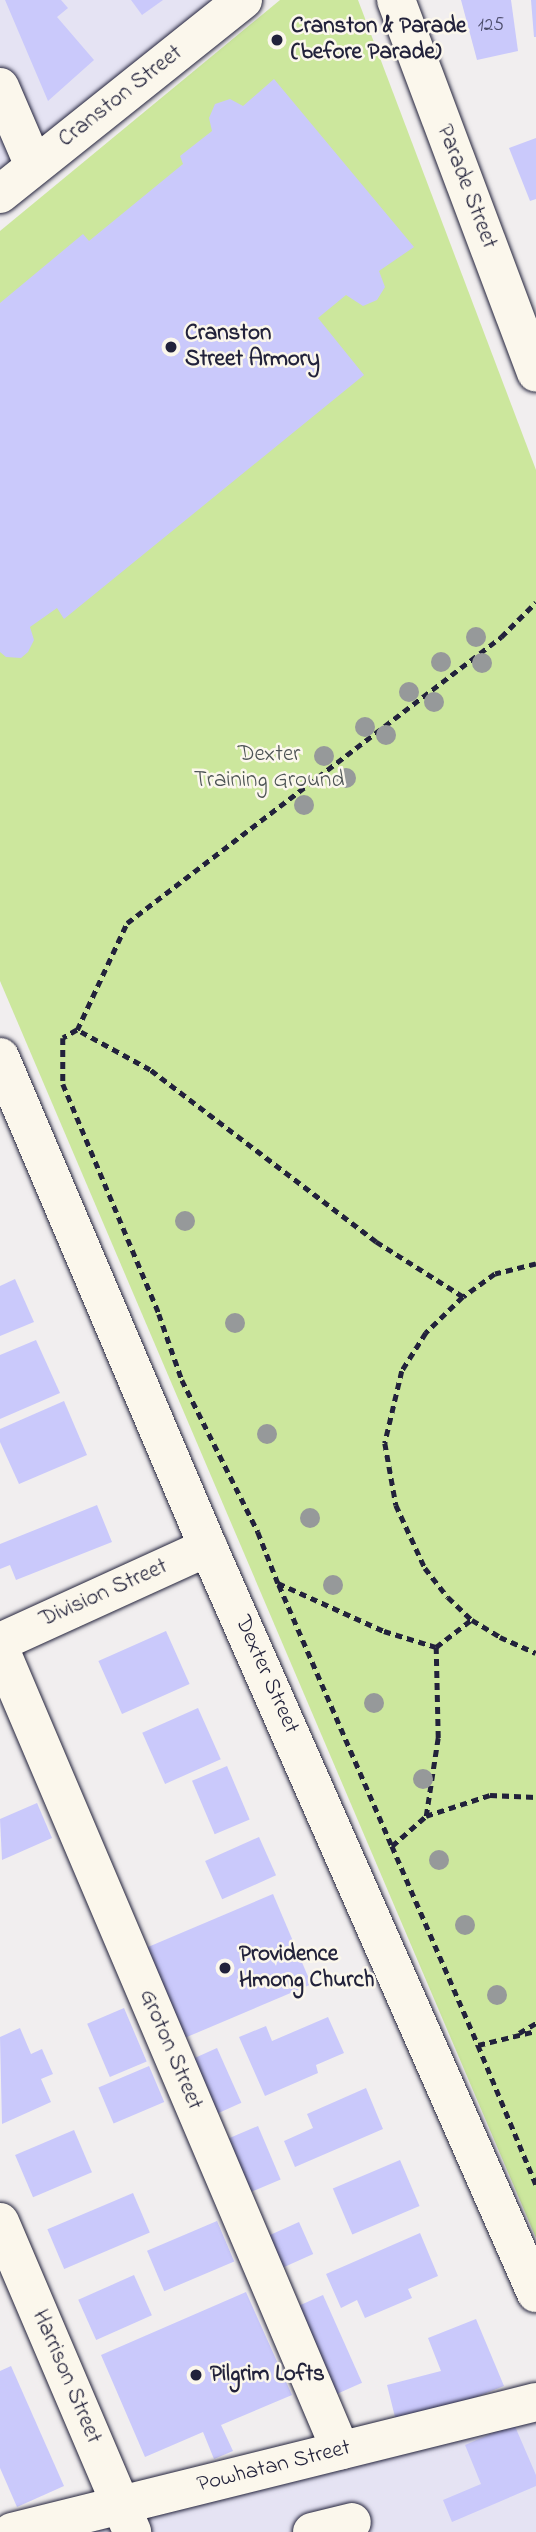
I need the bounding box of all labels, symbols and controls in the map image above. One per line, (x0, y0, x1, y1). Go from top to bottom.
place label: Cranston & Parade (before Parade) (291, 13, 466, 67)
house number: 125 (478, 15, 504, 37)
marker: Cranston & Parade (before Parade) (269, 32, 285, 48)
street label: Cranston Street (53, 40, 189, 154)
street label: Parade Street (430, 121, 502, 253)
place label: Cranston Street Armory (185, 320, 320, 374)
marker: Cranston Street Armory (163, 339, 179, 355)
park label: Dexter Training Ground (194, 741, 344, 795)
street label: Division Street (36, 1554, 172, 1634)
street label: Dexter Street (228, 1612, 304, 1738)
place label: Providence Hmong Church (239, 1941, 375, 1995)
marker: Providence Hmong Church (217, 1960, 233, 1976)
street label: Groton Street (132, 1986, 208, 2114)
street label: Harrison Street (25, 2306, 107, 2448)
place label: Pilgrim Lofts (210, 2361, 325, 2389)
marker: Pilgrim Lofts (188, 2367, 204, 2383)
street label: Powhatan Street (194, 2435, 354, 2499)

